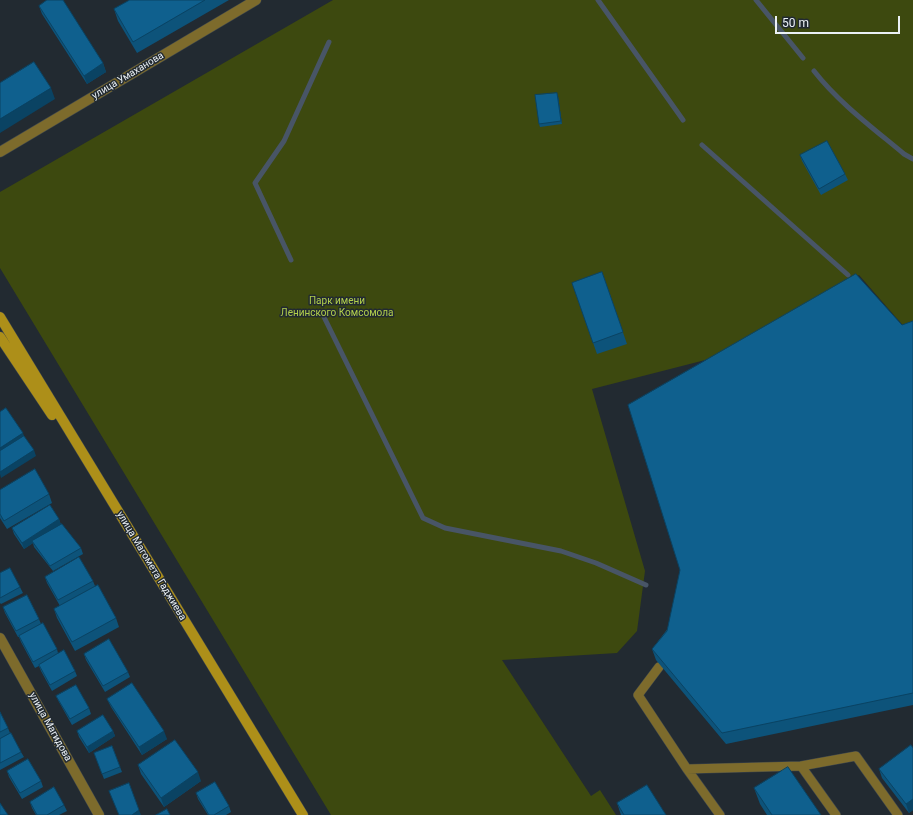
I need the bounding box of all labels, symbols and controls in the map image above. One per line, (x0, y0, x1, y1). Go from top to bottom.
scale bar (777, 8, 902, 34)
text: 50 m (782, 16, 809, 30)
street label: улица Умаханова (90, 50, 166, 102)
park label: Парк имени Ленинского Комсомола (281, 295, 393, 318)
street label: улица Магомета Гаджиева (114, 509, 188, 623)
street label: улица Магидова (26, 690, 74, 764)

